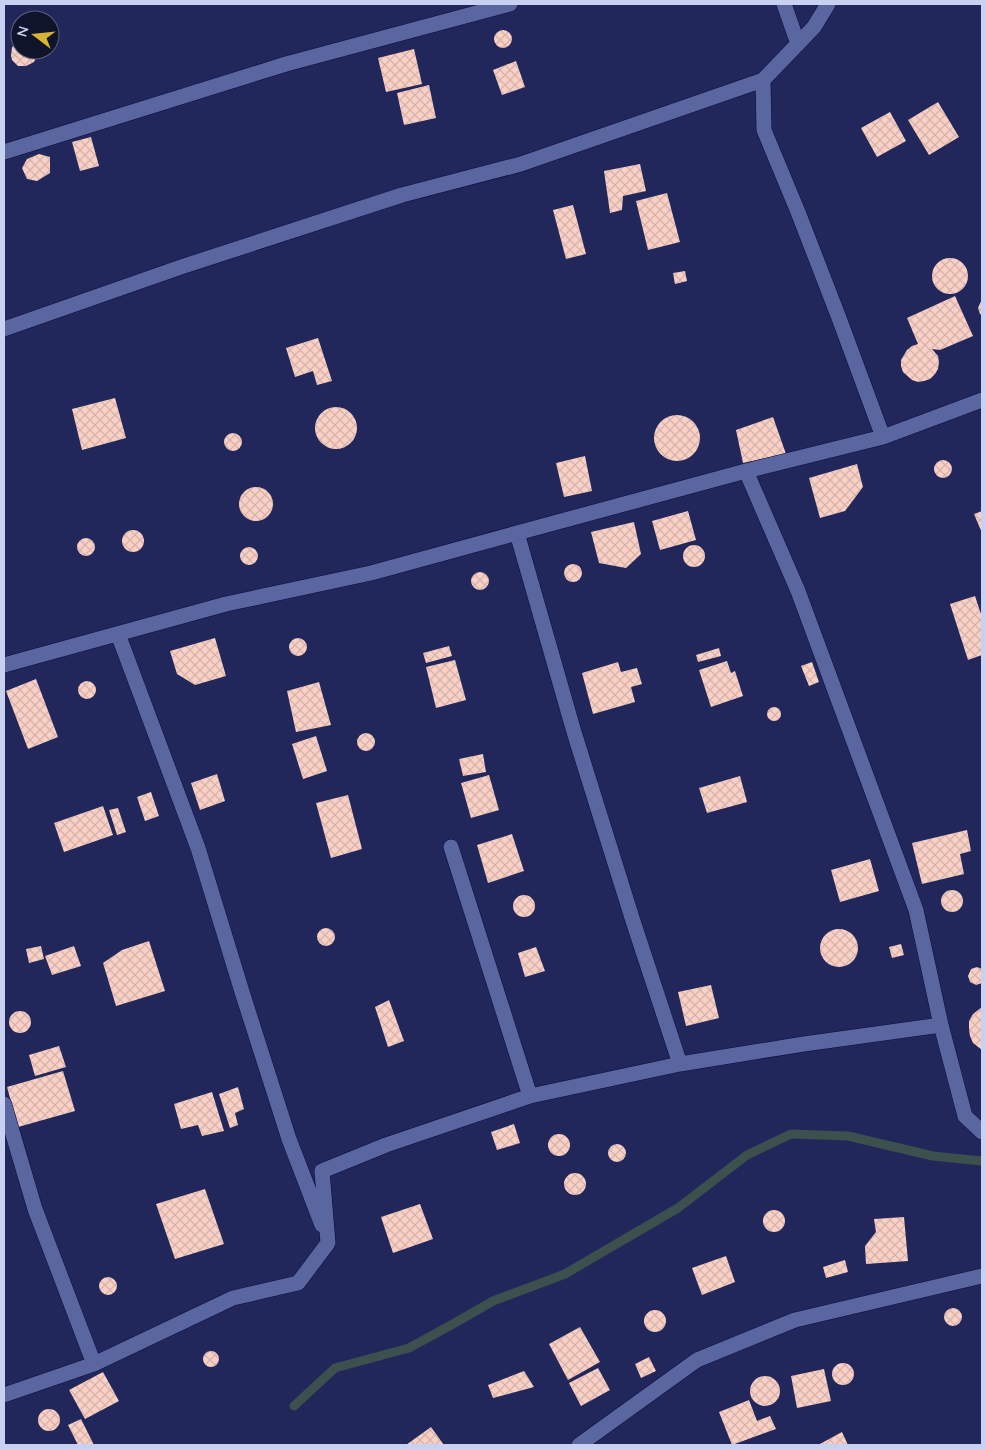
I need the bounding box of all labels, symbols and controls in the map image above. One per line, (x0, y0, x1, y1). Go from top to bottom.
north arrow (10, 10, 60, 60)
text: N (12, 24, 33, 39)

